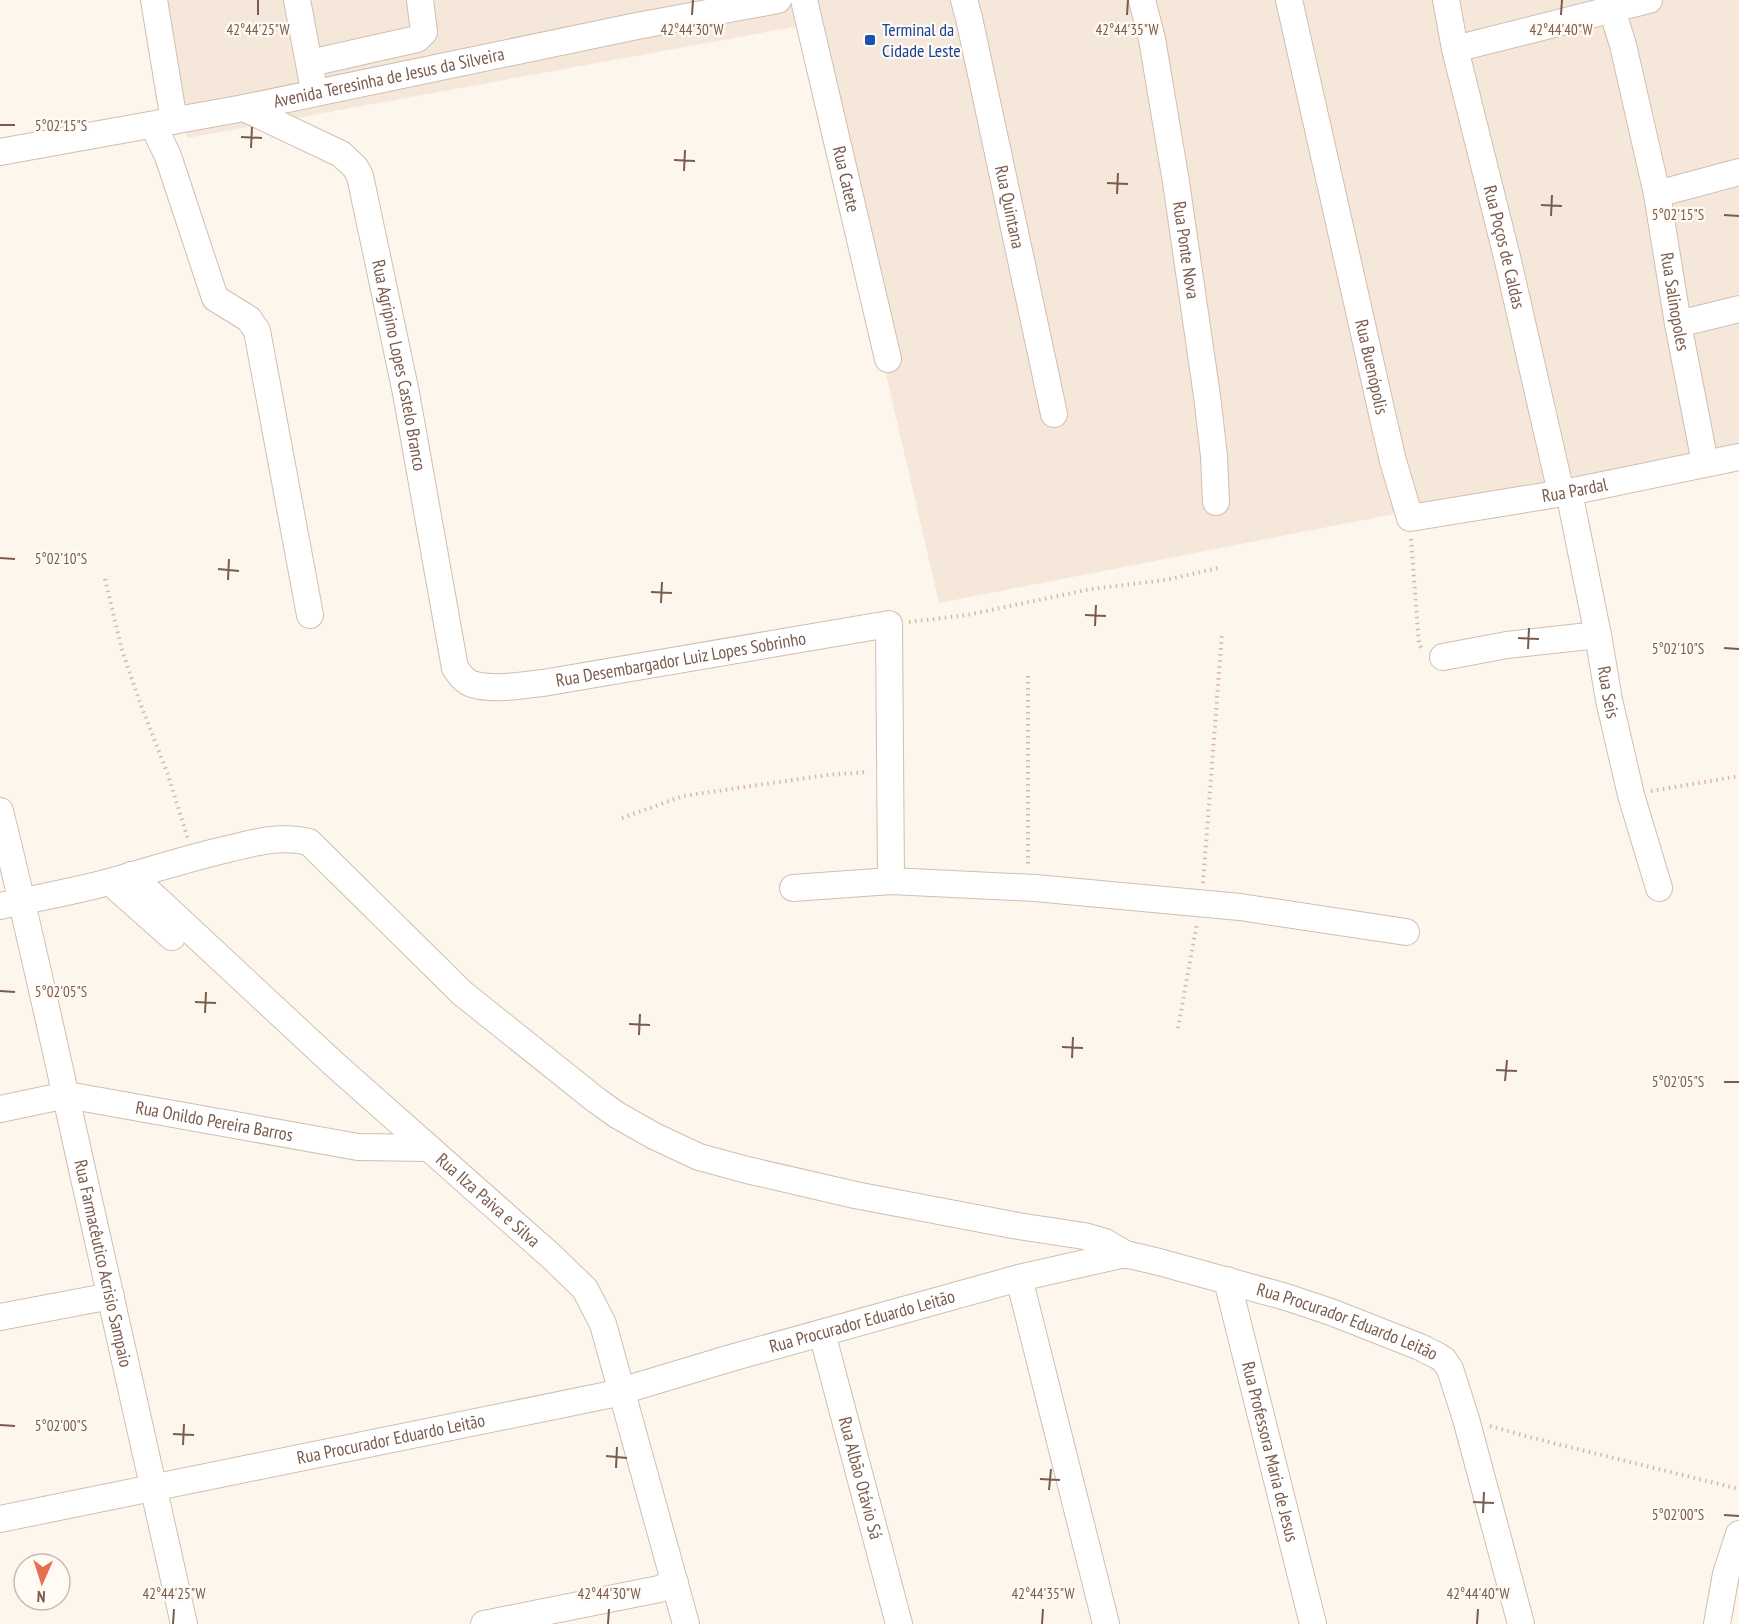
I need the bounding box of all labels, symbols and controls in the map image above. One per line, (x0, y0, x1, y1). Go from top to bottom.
place label: Terminal da Cidade Leste (882, 18, 961, 62)
text: 42°44'25"W (226, 20, 290, 39)
text: 42°44'30"W (660, 20, 724, 39)
text: 42°44'35"W (1095, 20, 1159, 39)
text: 42°44'40"W (1529, 20, 1593, 39)
marker: Terminal da Cidade Leste (863, 33, 877, 47)
street label: Avenida Teresinha de Jesus da Silveira (271, 42, 506, 113)
text: 5°02'15"S (35, 116, 87, 135)
street label: Rua Catete (828, 144, 865, 214)
street label: Rua Quintana (990, 163, 1030, 251)
street label: Rua Poços de Caldas (1479, 183, 1531, 311)
street label: Rua Ponte Nova (1168, 200, 1205, 300)
text: 5°02'15"S (1652, 205, 1704, 224)
street label: Rua Salinopoles (1656, 251, 1695, 353)
street label: Rua Agripino Lopes Castelo Branco (367, 258, 432, 473)
street label: Rua Buenópolis (1350, 317, 1394, 416)
street label: Rua Pardal (1540, 472, 1610, 507)
text: 5°02'10"S (35, 549, 87, 568)
street label: Rua Desembargador Luiz Lopes Sobrinho (554, 626, 808, 692)
text: 5°02'10"S (1652, 639, 1704, 658)
street label: Rua Seis (1592, 664, 1625, 720)
text: 5°02'05"S (35, 982, 87, 1001)
text: 5°02'05"S (1652, 1072, 1704, 1091)
street label: Rua Onildo Pereira Barros (134, 1095, 295, 1146)
street label: Rua Ilza Paiva e Silva (431, 1148, 545, 1252)
street label: Rua Farmacêutico Acrisio Sampaio (69, 1157, 138, 1369)
street label: Rua Procurador Eduardo Leitão (1254, 1277, 1442, 1365)
street label: Rua Procurador Eduardo Leitão (767, 1284, 957, 1358)
street label: Rua Professora Maria de Jesus (1237, 1359, 1304, 1544)
street label: Rua Procurador Eduardo Leitão (295, 1408, 487, 1469)
street label: Rua Albão Otávio Sá (834, 1414, 888, 1542)
text: 5°02'00"S (35, 1416, 87, 1435)
text: 5°02'00"S (1652, 1505, 1704, 1524)
north arrow (12, 1552, 72, 1612)
text: 42°44'25"W (142, 1584, 206, 1603)
text: 42°44'30"W (577, 1584, 641, 1603)
text: 42°44'35"W (1011, 1584, 1075, 1603)
text: 42°44'40"W (1446, 1584, 1510, 1603)
text: N (36, 1587, 46, 1607)

